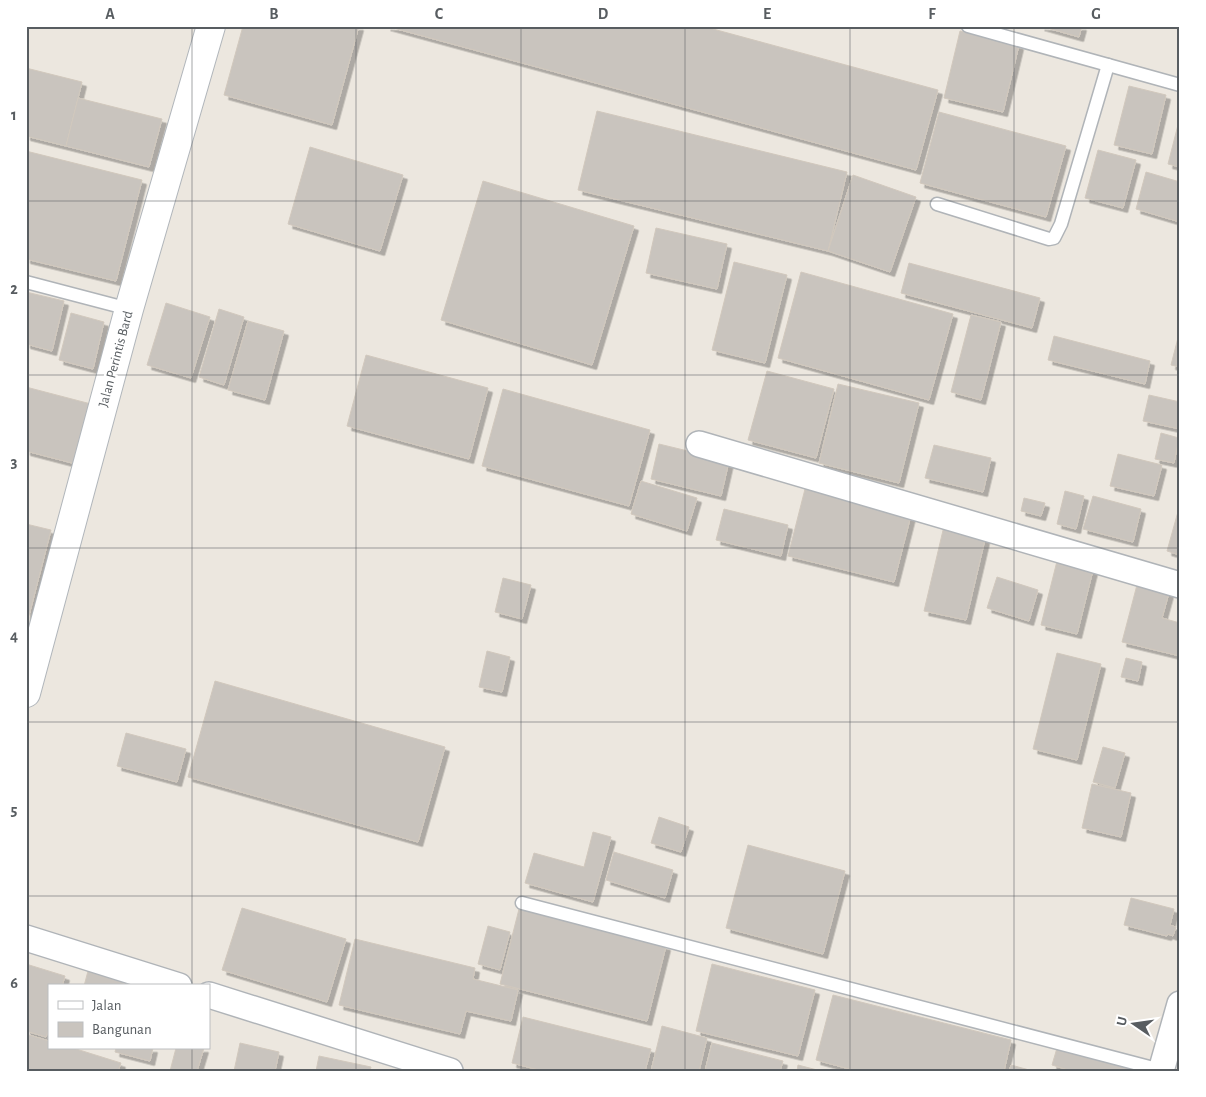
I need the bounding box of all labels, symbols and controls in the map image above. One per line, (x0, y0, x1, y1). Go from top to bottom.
text: A (105, 6, 115, 22)
text: B (269, 6, 279, 22)
text: C (435, 6, 444, 22)
text: D (598, 6, 609, 22)
text: E (763, 6, 771, 22)
text: F (928, 6, 936, 22)
text: G (1091, 6, 1101, 22)
text: 1 (11, 107, 17, 123)
text: 2 (10, 281, 18, 297)
street label: Jalan Perintis Bard (96, 309, 136, 409)
text: 3 (11, 454, 18, 470)
text: 4 (10, 628, 18, 644)
text: 5 (11, 802, 18, 818)
text: 6 (10, 975, 18, 991)
legend (48, 984, 210, 1050)
text: Jalan (92, 998, 122, 1013)
north arrow (1108, 1000, 1158, 1050)
text: U (1114, 1015, 1130, 1027)
text: Bangunan (92, 1022, 152, 1037)

